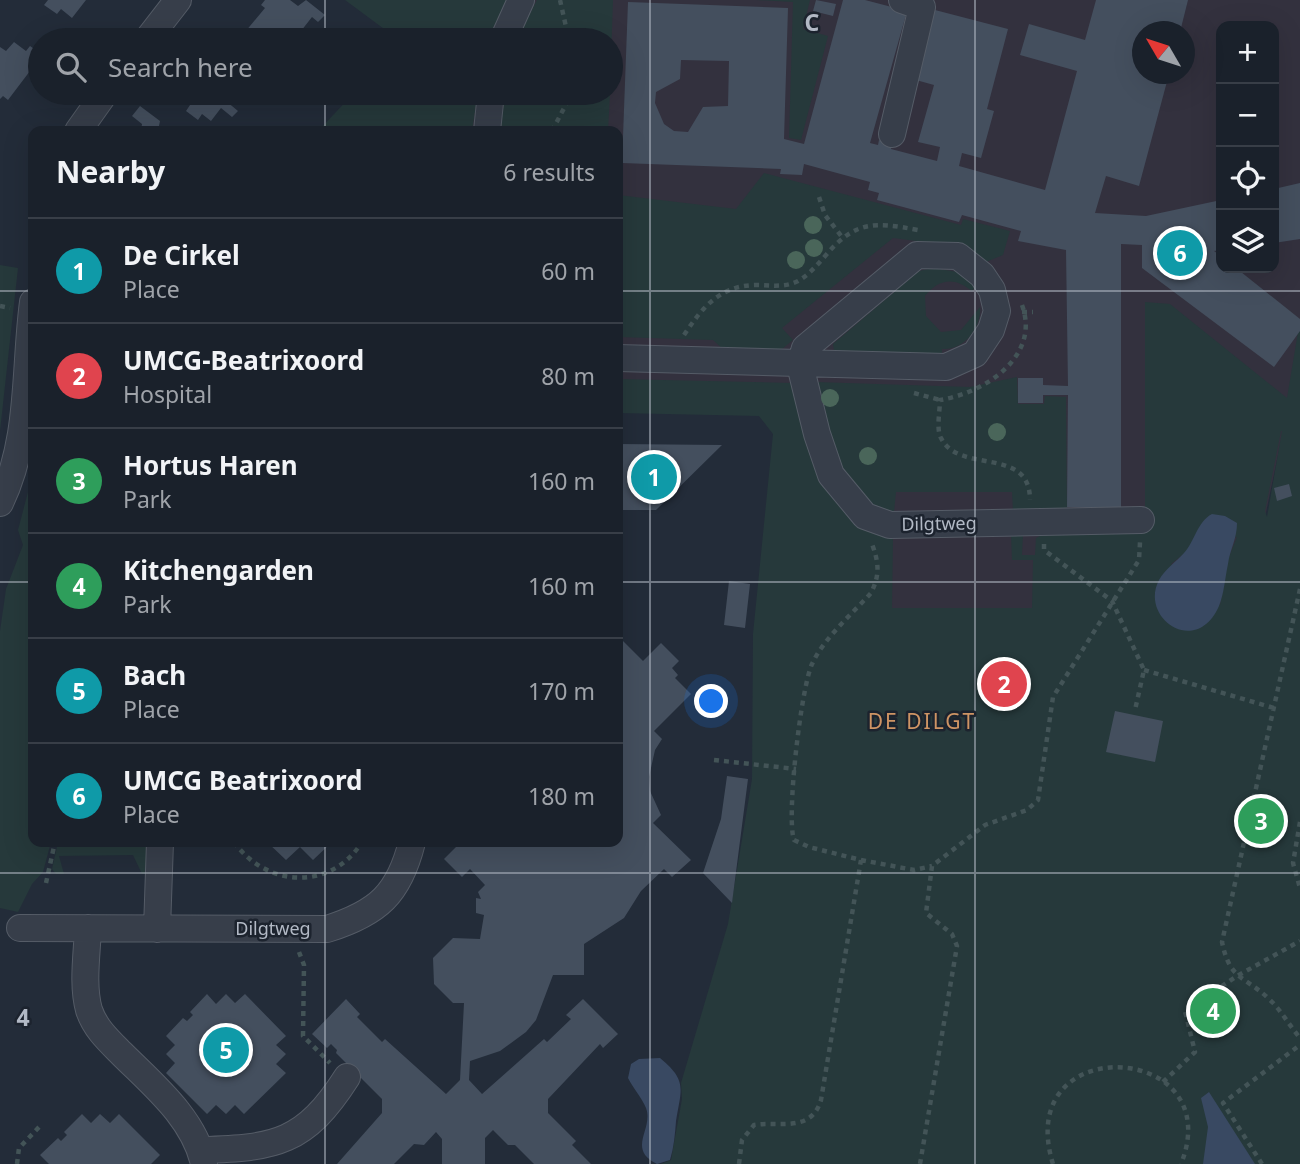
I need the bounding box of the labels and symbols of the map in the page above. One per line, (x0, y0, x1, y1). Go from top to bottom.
text: C (805, 6, 820, 38)
north arrow (1132, 21, 1195, 84)
pin: 6 (1157, 227, 1203, 279)
pin: 1 (631, 451, 677, 503)
street label: Dilgtweg (901, 510, 977, 536)
pin: 2 (981, 658, 1027, 710)
your location (694, 684, 728, 718)
district label: DE DILGT (868, 707, 976, 735)
pin: 3 (1238, 795, 1284, 847)
street label: Dilgtweg (235, 916, 311, 940)
pin: 4 (1190, 985, 1236, 1037)
text: 4 (16, 1001, 30, 1033)
pin: 5 (203, 1024, 249, 1076)

